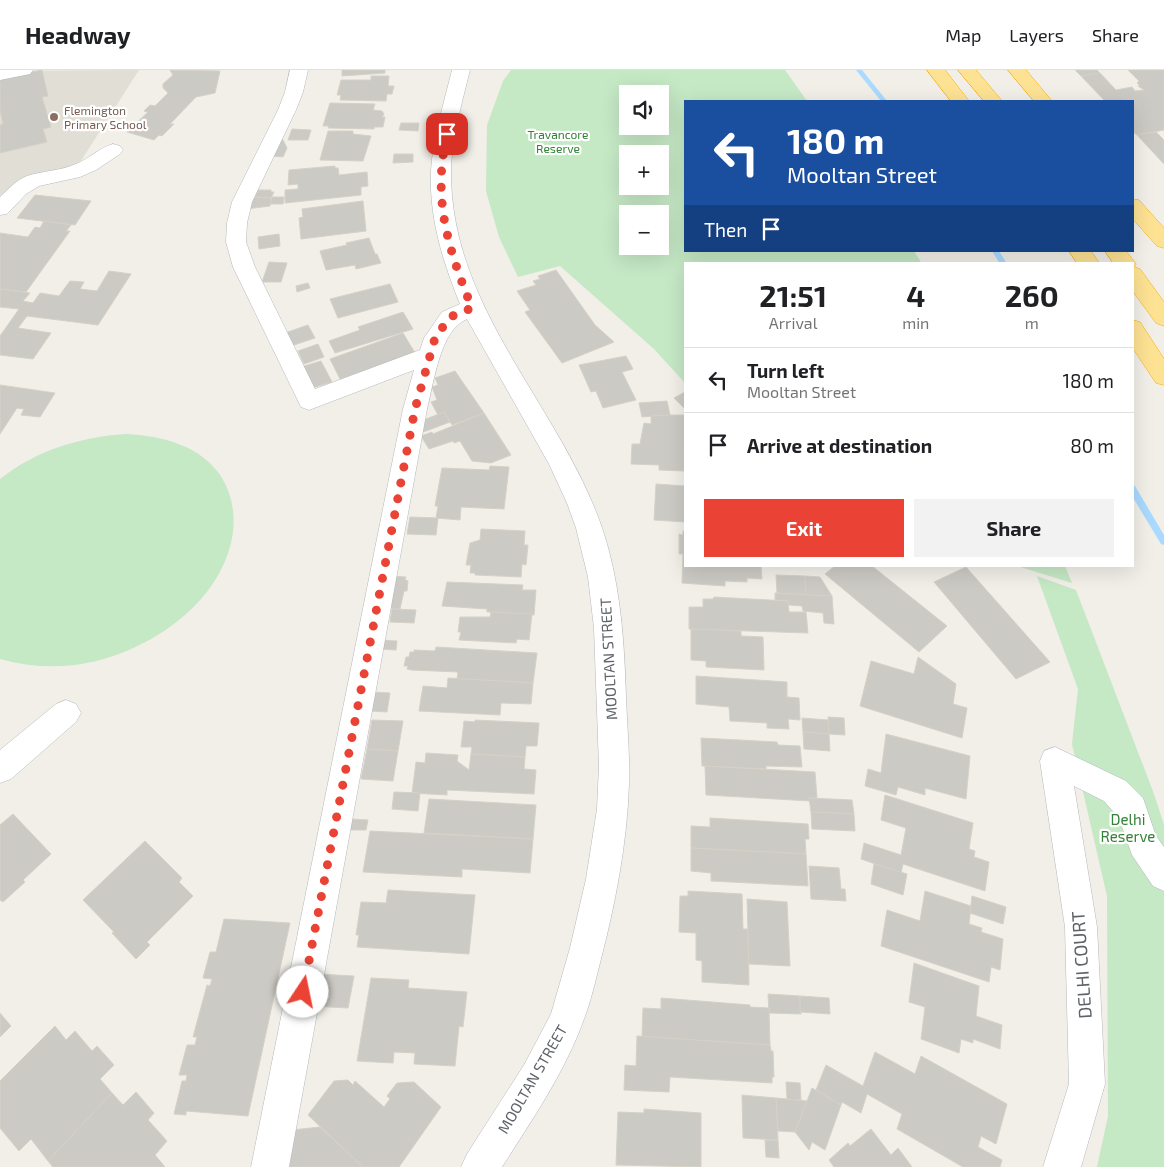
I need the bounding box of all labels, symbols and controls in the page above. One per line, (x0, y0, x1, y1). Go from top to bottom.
text: Headway (25, 20, 131, 49)
text: Map (945, 24, 981, 46)
text: Layers (1009, 24, 1064, 46)
text: Share (1092, 24, 1139, 46)
map controls (619, 85, 669, 255)
button: sound (619, 85, 669, 135)
place label: Flemington Primary School (64, 103, 147, 131)
marker: Flemington Primary School (48, 111, 60, 123)
pin (426, 113, 468, 155)
text: 180 m (787, 119, 884, 161)
icon: arrive (433, 120, 461, 148)
icon: left (704, 120, 769, 185)
park label: Travancore Reserve (528, 127, 588, 155)
button: + (619, 145, 669, 195)
text: Mooltan Street (787, 161, 937, 187)
button: − (619, 205, 669, 255)
icon: arrive (757, 215, 785, 243)
text: Then (704, 218, 747, 241)
text: 21:51 (759, 277, 827, 313)
text: 4 (906, 277, 925, 313)
text: 260 (1005, 277, 1059, 313)
text: Arrival (769, 313, 817, 332)
text: min (902, 313, 929, 332)
text: m (1025, 313, 1039, 332)
text: Turn left (747, 359, 824, 382)
icon: left (704, 366, 732, 394)
text: 180 m (1063, 369, 1114, 392)
text: Mooltan Street (747, 382, 856, 401)
icon: arrive (704, 431, 732, 459)
text: Arrive at destination (747, 434, 932, 457)
text: 80 m (1070, 434, 1114, 457)
button: Exit (704, 499, 904, 557)
button: Share (914, 499, 1114, 557)
street label: MOOLTAN STREET (596, 597, 620, 721)
park label: Delhi Reserve (1101, 810, 1155, 845)
street label: DELHI COURT (1066, 910, 1096, 1019)
position arrow (276, 965, 328, 1017)
street label: MOOLTAN STREET (494, 1021, 571, 1136)

